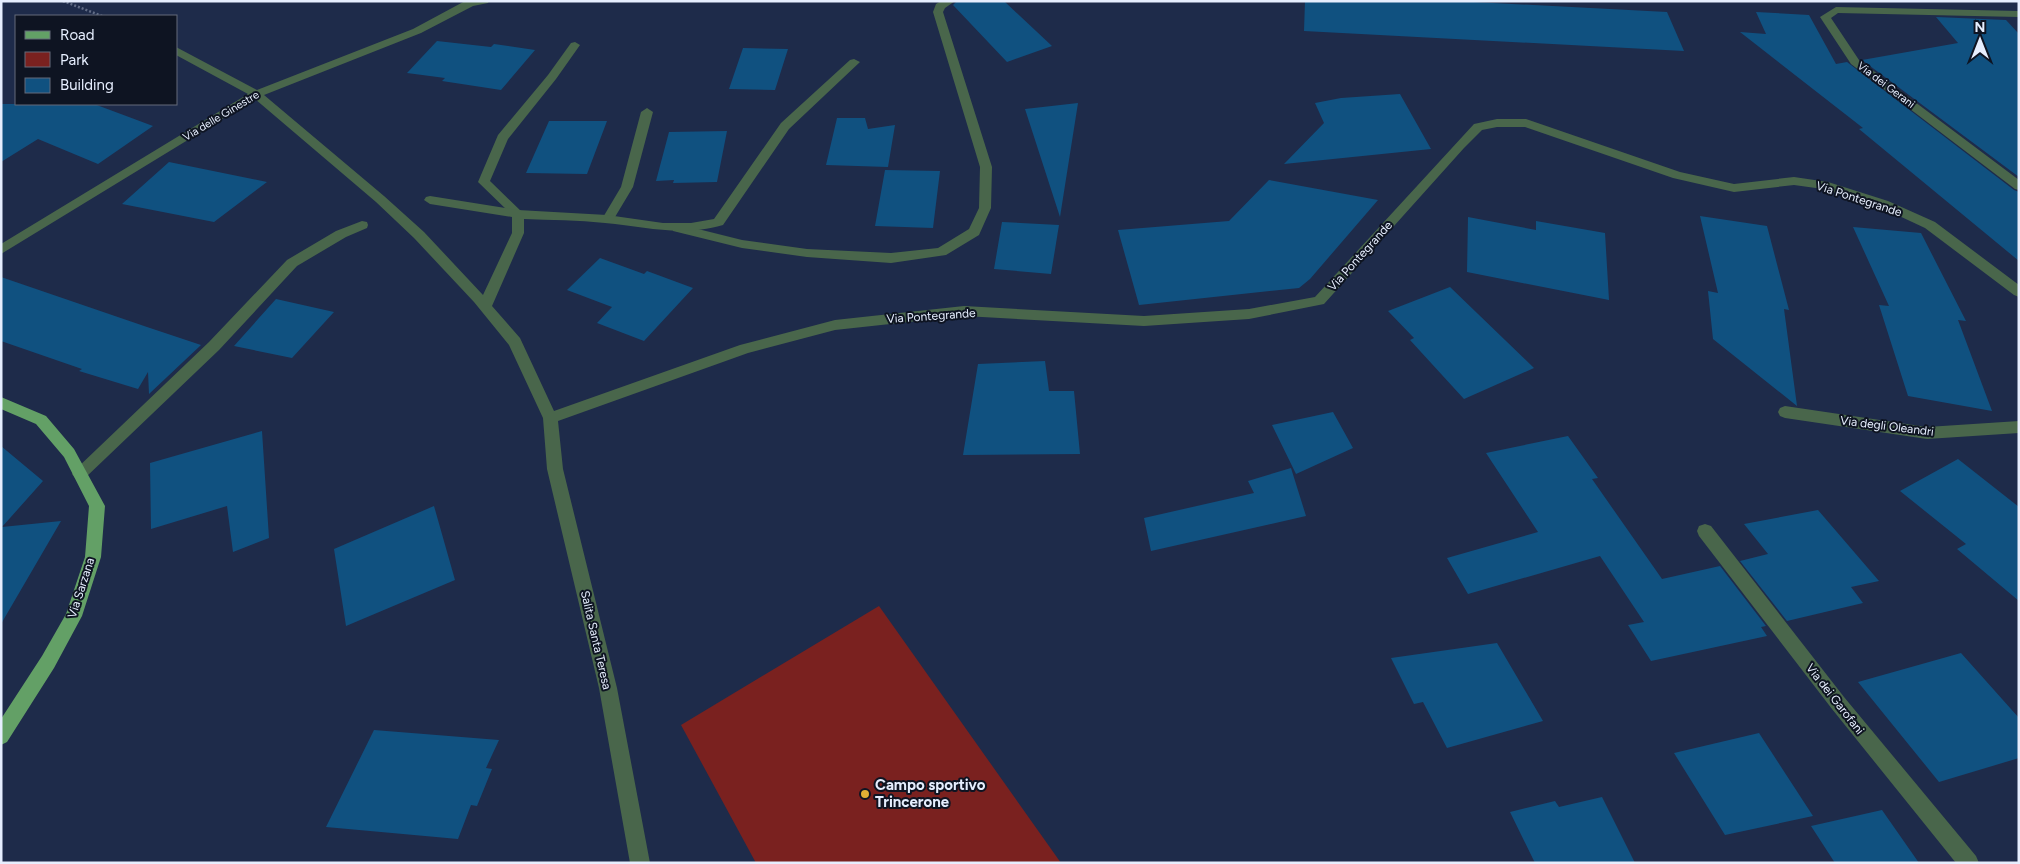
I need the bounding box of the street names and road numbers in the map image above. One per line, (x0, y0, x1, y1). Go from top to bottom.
street label: Via dei Gerani (1855, 59, 1917, 111)
street label: Via delle Ginestre (181, 88, 261, 144)
street label: Via Pontegrande (1814, 179, 1904, 220)
street label: Via Pontegrande (1325, 218, 1395, 294)
street label: Via Pontegrande (886, 306, 976, 326)
street label: Via degli Oleandri (1839, 413, 1935, 439)
street label: Via Sarzana (65, 556, 97, 620)
street label: Salita Santa Teresa (578, 589, 614, 691)
street label: Via dei Garofani (1803, 661, 1867, 737)

